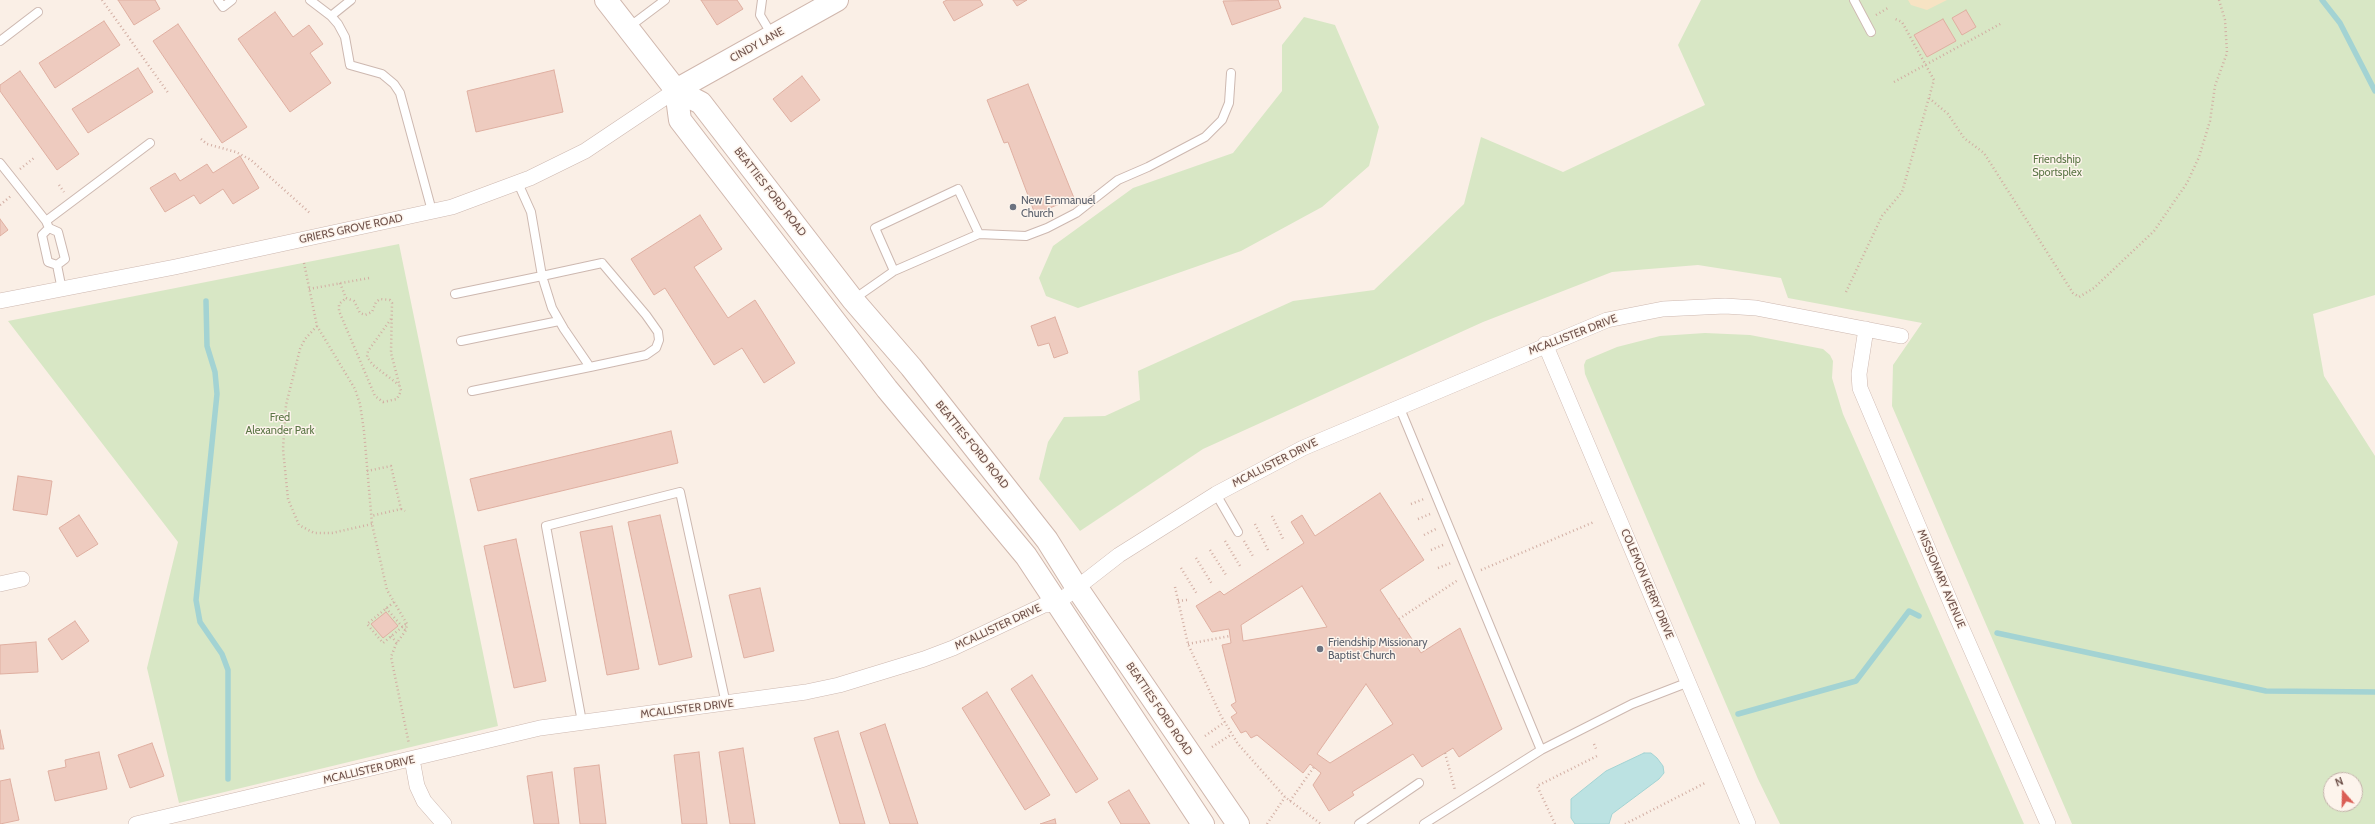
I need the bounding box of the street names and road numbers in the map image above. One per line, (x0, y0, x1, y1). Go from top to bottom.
street label: CINDY LANE (728, 25, 786, 65)
street label: BEATTIES FORD ROAD (731, 145, 809, 239)
street label: GRIERS GROVE ROAD (298, 212, 404, 246)
street label: MCALLISTER DRIVE (1527, 312, 1619, 358)
street label: BEATTIES FORD ROAD (932, 398, 1012, 492)
street label: MCALLISTER DRIVE (1230, 436, 1320, 490)
street label: COLEMON KERRY DRIVE (1618, 527, 1676, 641)
street label: MISSIONARY AVENUE (1914, 527, 1968, 631)
street label: MCALLISTER DRIVE (953, 601, 1043, 653)
street label: BEATTIES FORD ROAD (1123, 660, 1195, 758)
street label: MCALLISTER DRIVE (640, 697, 734, 721)
street label: MCALLISTER DRIVE (322, 753, 416, 787)

